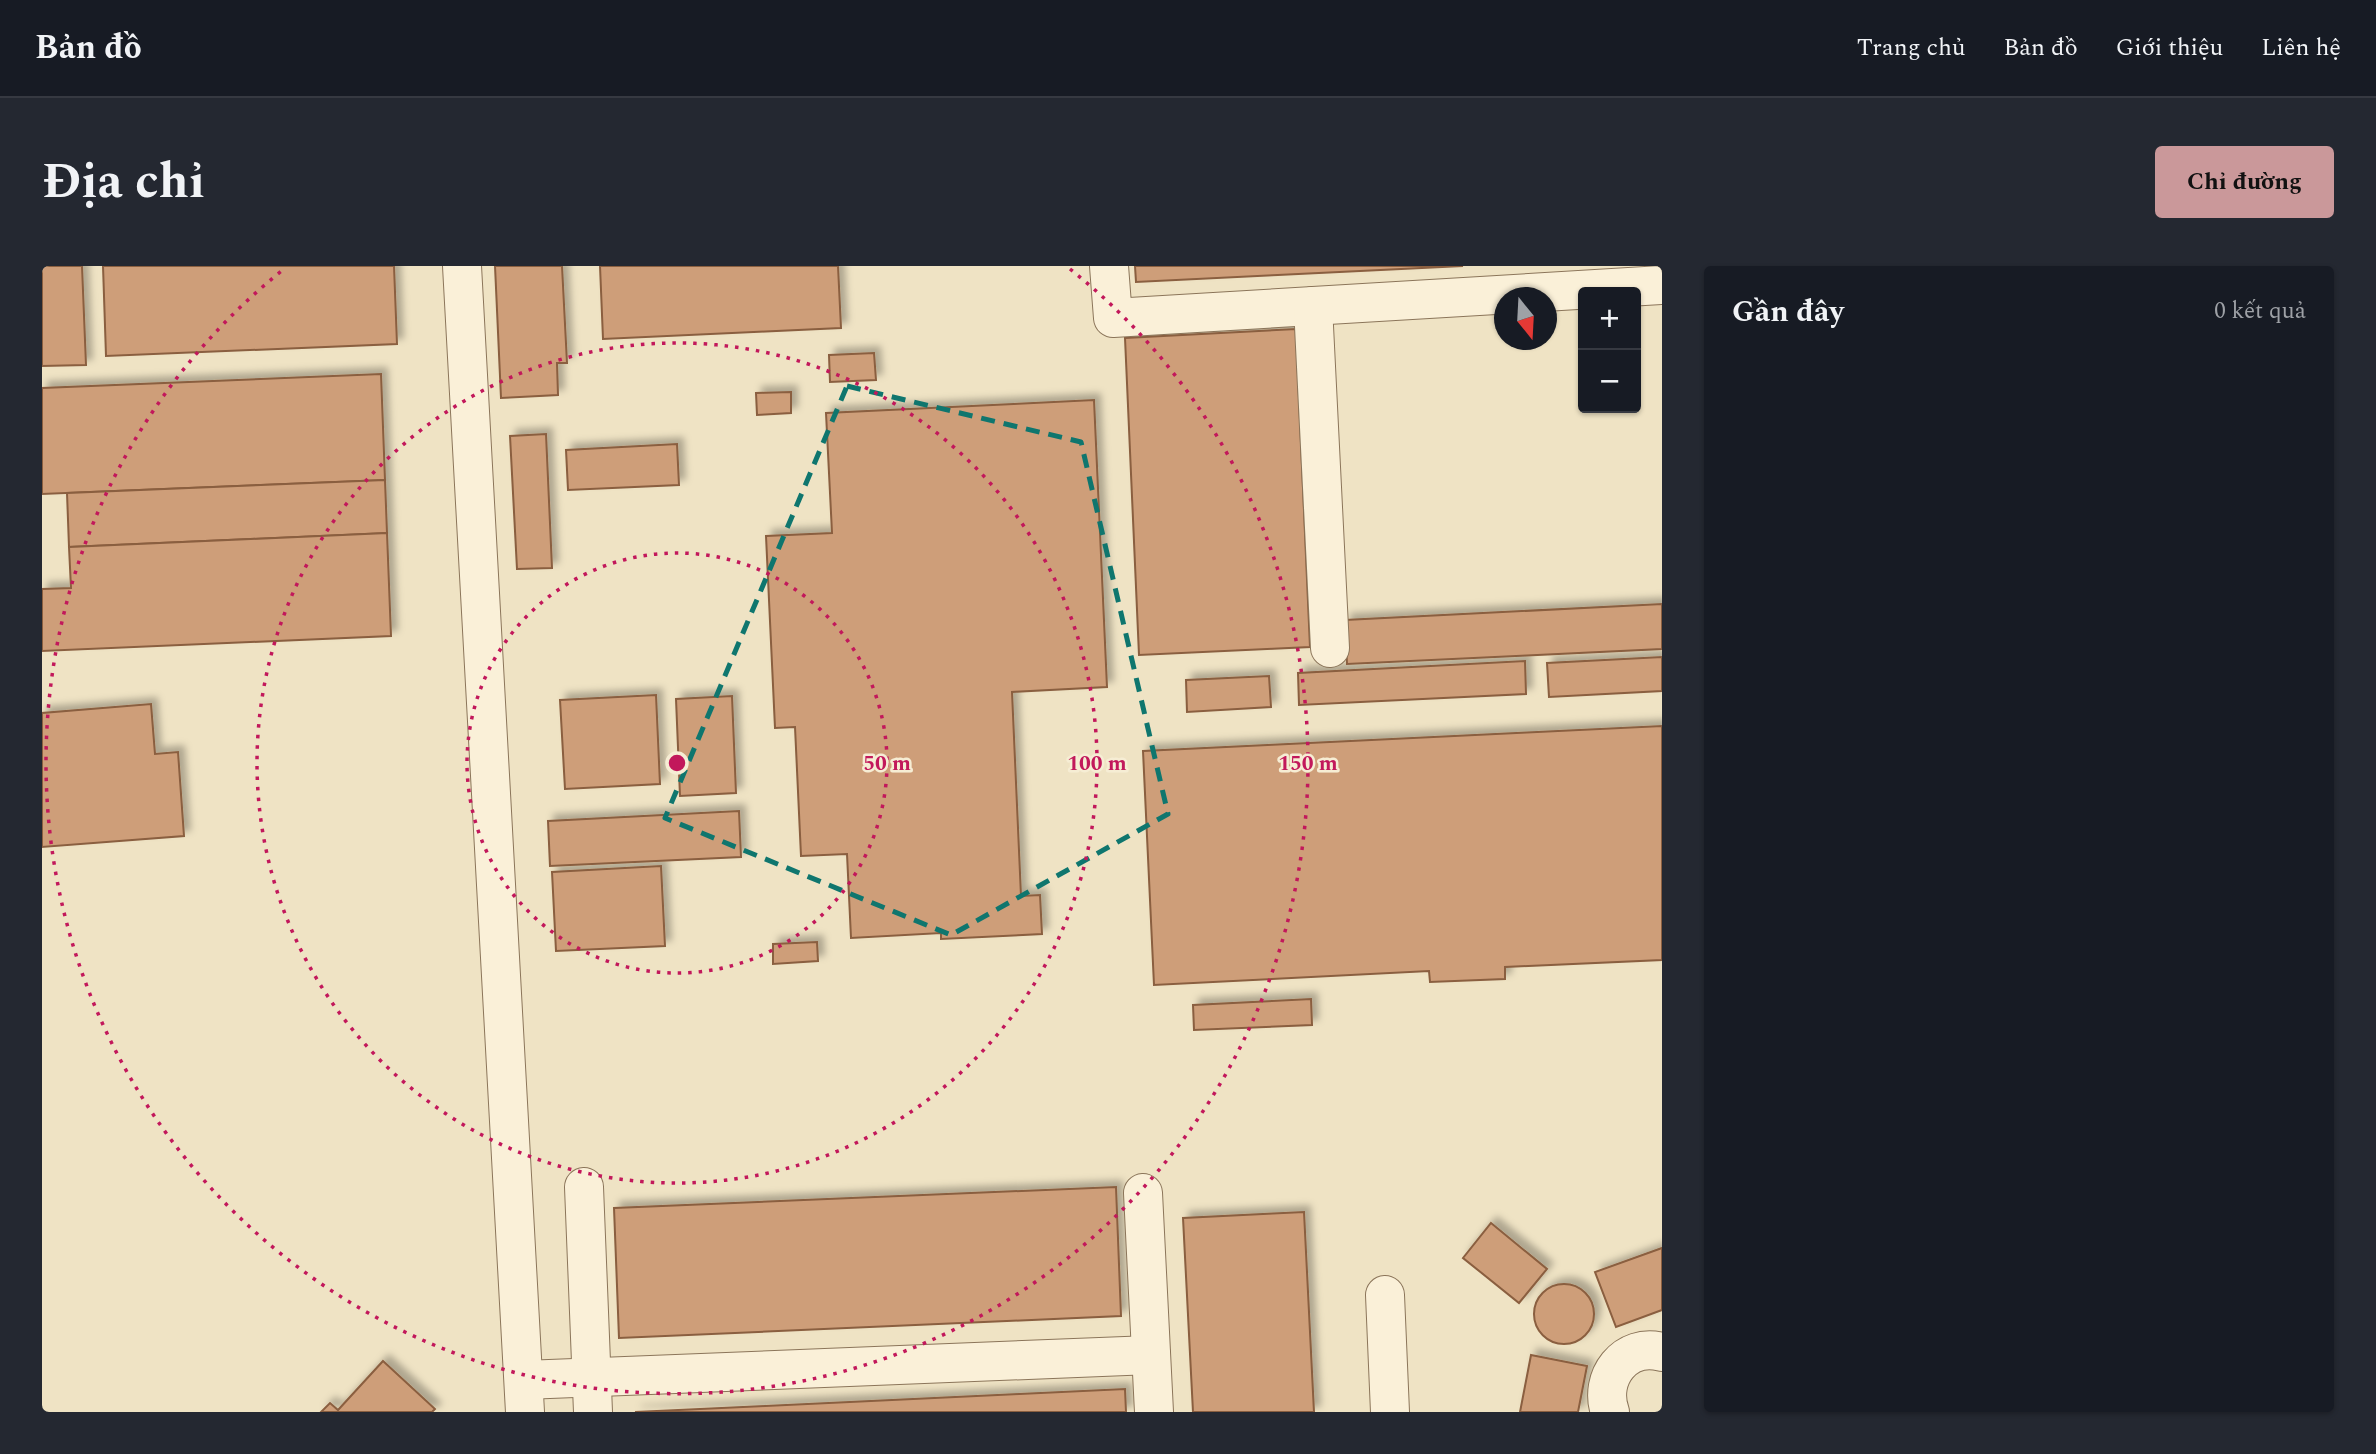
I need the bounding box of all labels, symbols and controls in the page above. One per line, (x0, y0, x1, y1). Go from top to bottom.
text: Bản đồ (35, 23, 142, 73)
text: Trang chủ (1857, 30, 1966, 66)
text: Bản đồ (2004, 30, 2078, 66)
text: Giới thiệu (2116, 30, 2223, 66)
text: Liên hệ (2261, 30, 2341, 66)
text: Địa chỉ (42, 145, 205, 220)
button: Chỉ đường (2155, 146, 2334, 218)
north arrow (1494, 287, 1557, 350)
map controls (1578, 287, 1641, 413)
button: + (1578, 287, 1641, 350)
text: Gần đây (1732, 289, 1844, 335)
text: 0 kết quả (2214, 294, 2306, 329)
button: − (1578, 350, 1641, 413)
text: 50 m (863, 748, 911, 780)
text: 100 m (1067, 748, 1127, 780)
text: 150 m (1278, 748, 1338, 780)
centre of rings (665, 751, 689, 775)

